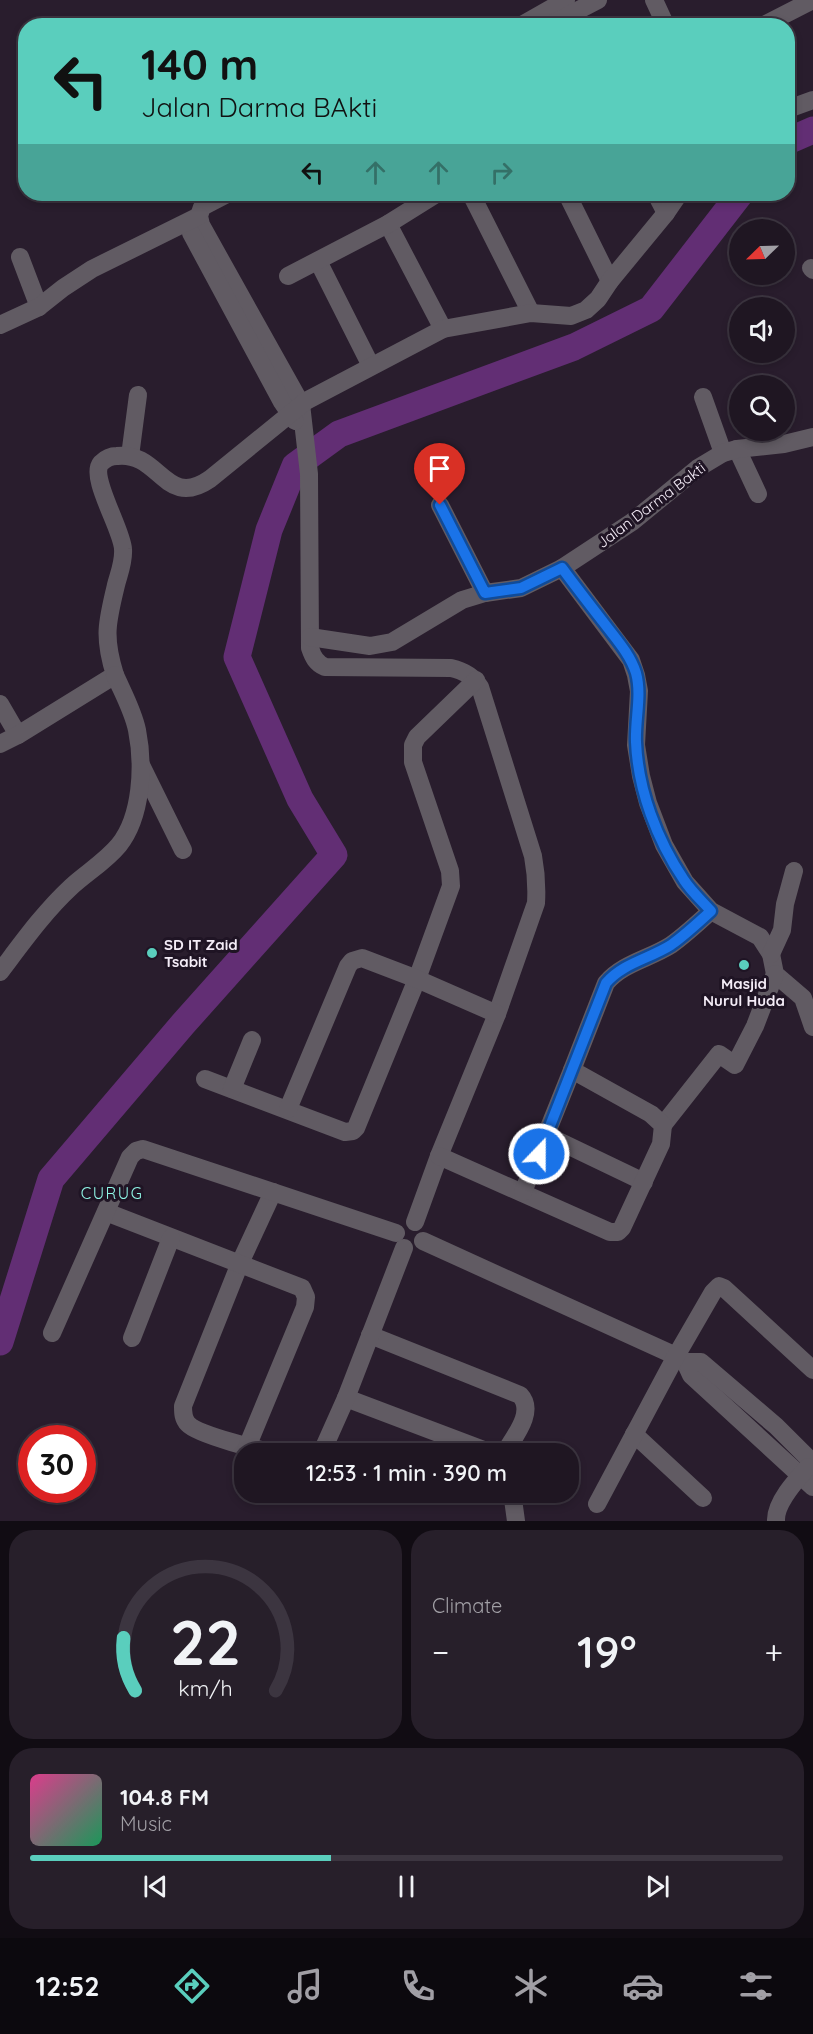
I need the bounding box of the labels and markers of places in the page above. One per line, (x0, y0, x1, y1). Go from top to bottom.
pin (414, 443, 465, 505)
place label: SD IT Zaid Tsabit (164, 935, 238, 971)
marker: SD IT Zaid Tsabit (145, 946, 159, 960)
marker: Masjid Nurul Huda (737, 958, 751, 972)
place label: Masjid Nurul Huda (703, 974, 785, 1010)

